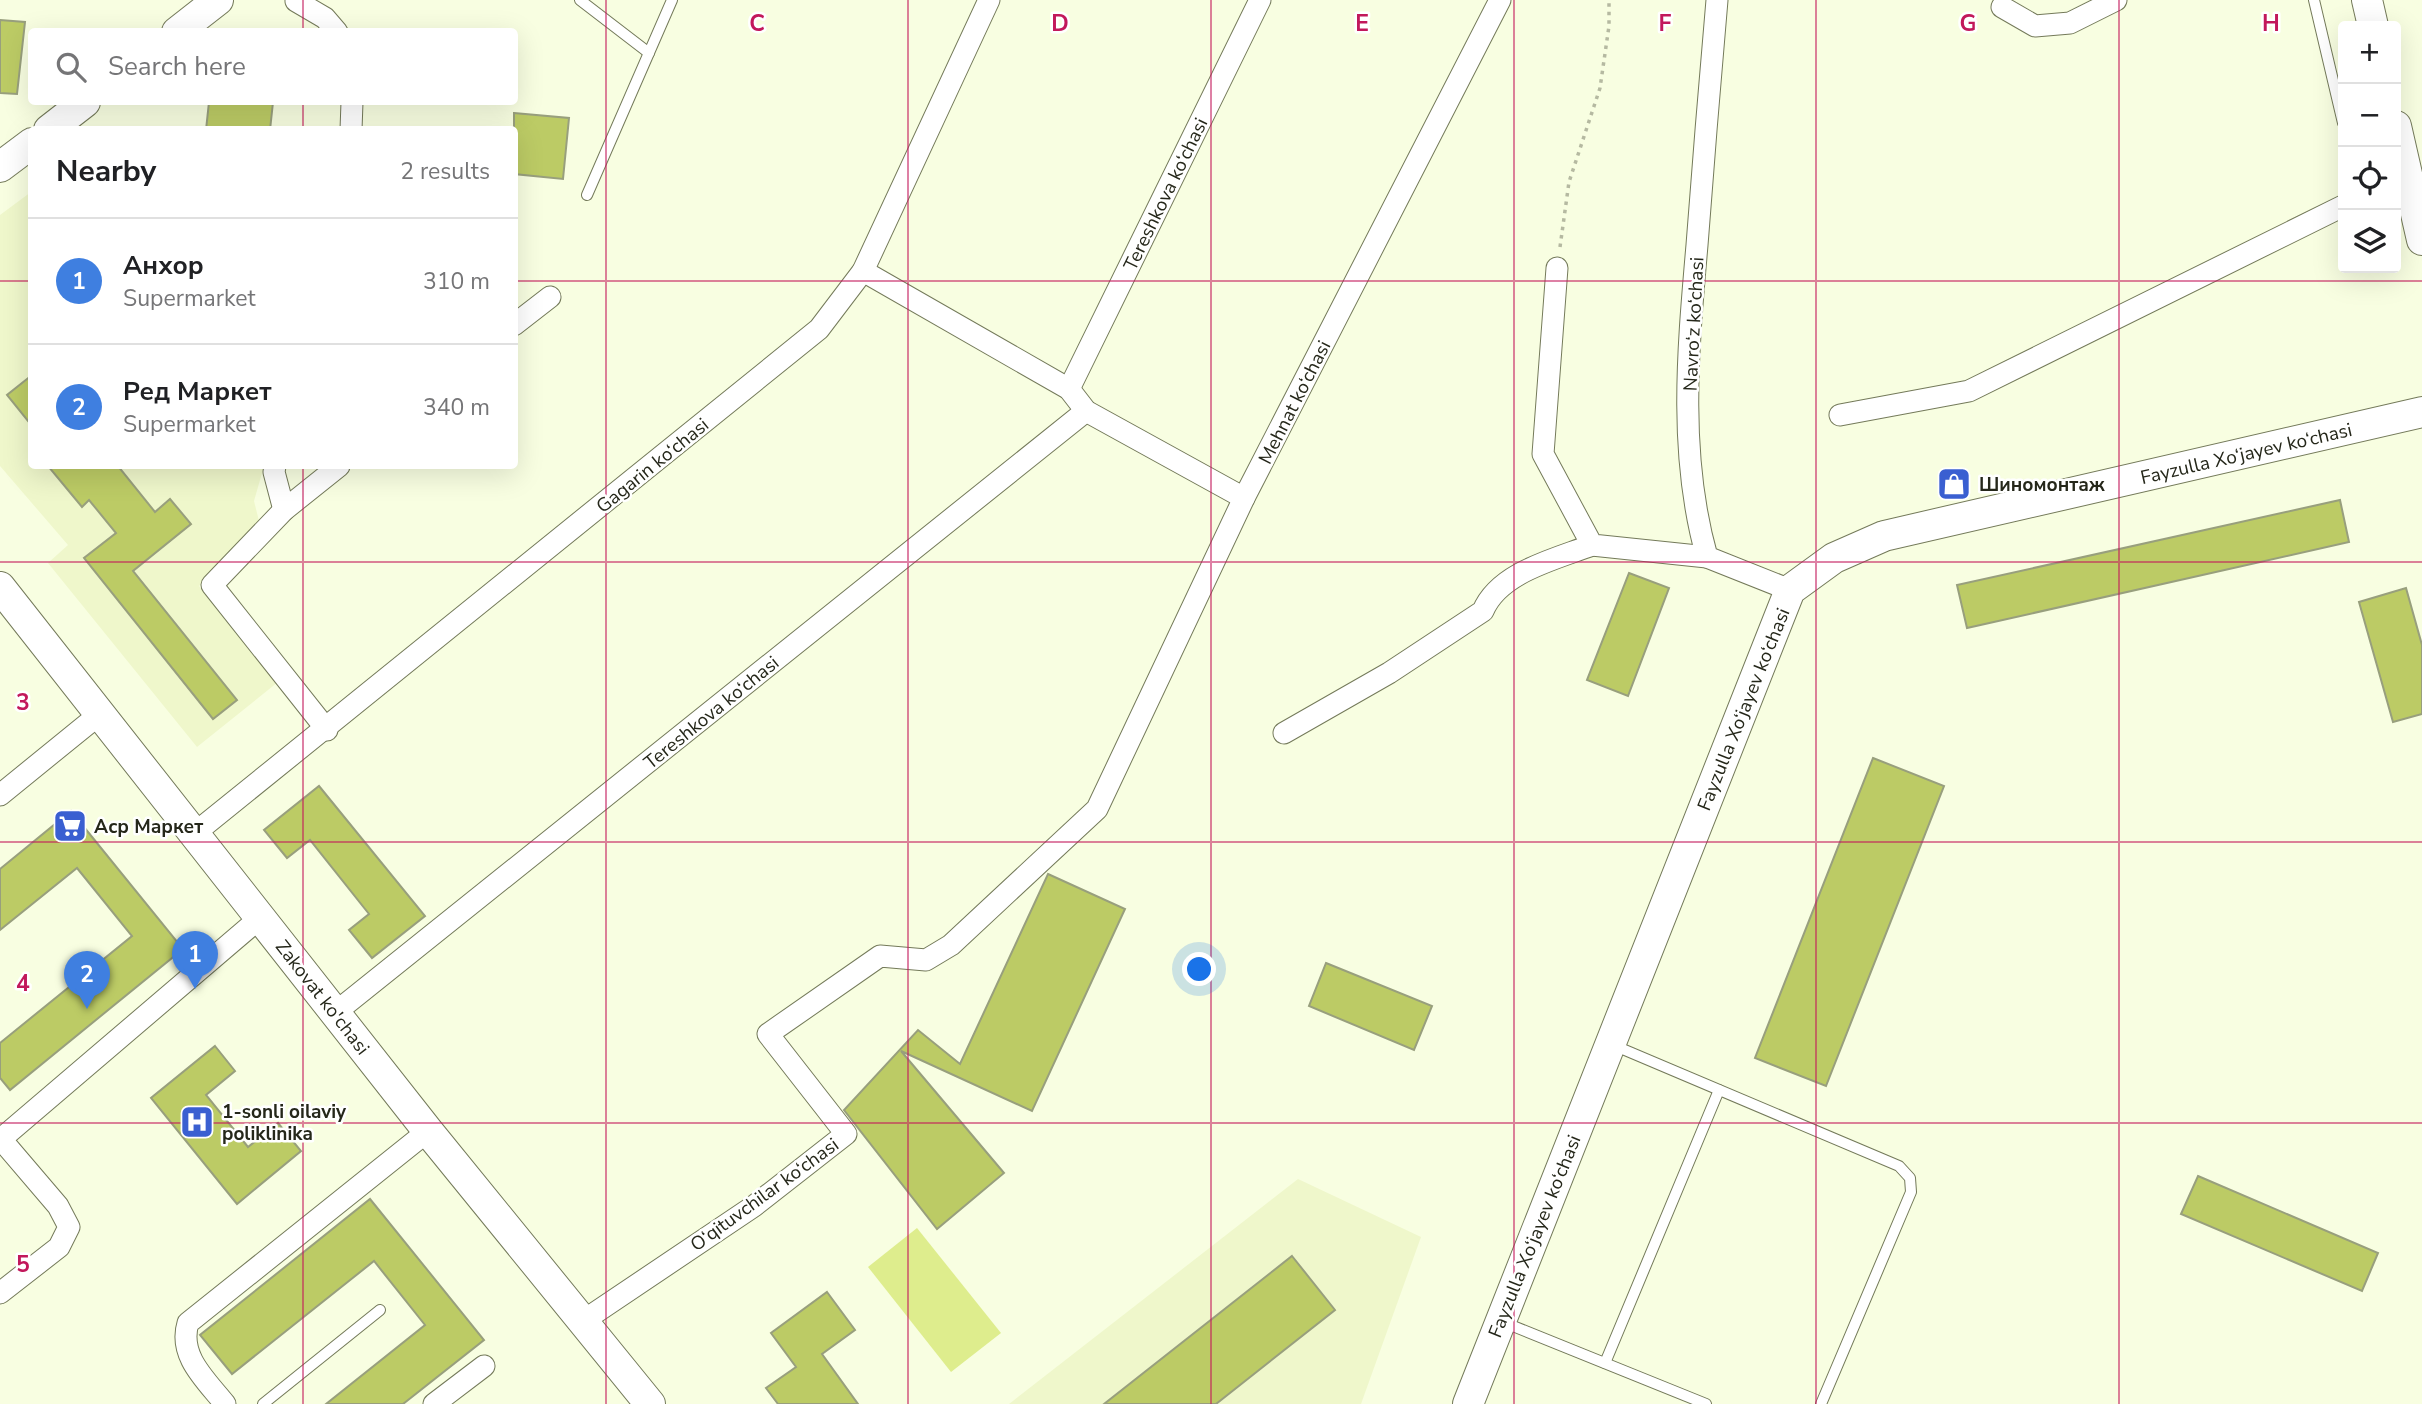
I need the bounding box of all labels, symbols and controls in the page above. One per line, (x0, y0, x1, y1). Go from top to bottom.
text: C (749, 8, 765, 39)
text: D (1051, 8, 1069, 39)
text: E (1355, 8, 1369, 39)
text: F (1659, 8, 1672, 39)
text: G (1960, 8, 1976, 39)
text: H (2262, 8, 2280, 39)
map controls (2338, 21, 2401, 273)
button: + (2338, 21, 2401, 84)
search box (28, 28, 518, 105)
icon: search (52, 48, 90, 86)
text: Search here (108, 49, 246, 84)
button: − (2338, 84, 2401, 147)
street label: Tereshkova ko‘chasi (1118, 114, 1214, 275)
button: locate (2338, 147, 2401, 210)
text: Nearby (56, 151, 156, 192)
text: 2 results (400, 156, 490, 187)
button: layers (2338, 210, 2401, 273)
text: Анхор (123, 248, 204, 283)
street label: Navro‘z ko‘chasi (1678, 256, 1710, 392)
text: 1 (72, 266, 86, 297)
text: 310 m (423, 266, 490, 297)
text: Supermarket (123, 283, 256, 314)
street label: Mehnat ko‘chasi (1253, 336, 1337, 469)
text: Ред Маркет (123, 374, 271, 409)
text: 2 (72, 392, 86, 423)
text: 340 m (423, 392, 490, 423)
text: Supermarket (123, 409, 256, 440)
street label: Gagarin ko‘chasi (591, 412, 714, 519)
street label: Fayzulla Xo‘jayev ko‘chasi (2138, 417, 2355, 491)
shop icon: Шиномонтаж (1935, 465, 1973, 503)
place label: Шиномонтаж (1979, 472, 2105, 498)
street label: Fayzulla Xo‘jayev ko‘chasi (1691, 604, 1797, 815)
street label: Tereshkova ko‘chasi (639, 650, 785, 775)
text: 3 (16, 687, 30, 718)
supermarket icon: Аср Маркет (51, 807, 89, 845)
place label: Аср Маркет (94, 814, 203, 840)
pin: 1 (172, 931, 218, 989)
street label: Zakovat ko'chasi (269, 935, 375, 1060)
pin: 2 (64, 951, 110, 1009)
your location (1182, 952, 1216, 986)
text: 4 (16, 968, 30, 999)
place label: 1-sonli oilaviy poliklinika (222, 1099, 347, 1147)
hospital icon: 1-sonli oilaviy poliklinika (178, 1103, 216, 1141)
street label: Fayzulla Xo‘jayev ko‘chasi (1482, 1131, 1588, 1342)
street label: O‘qituvchilar ko‘chasi (685, 1132, 844, 1258)
text: 5 (16, 1249, 30, 1280)

